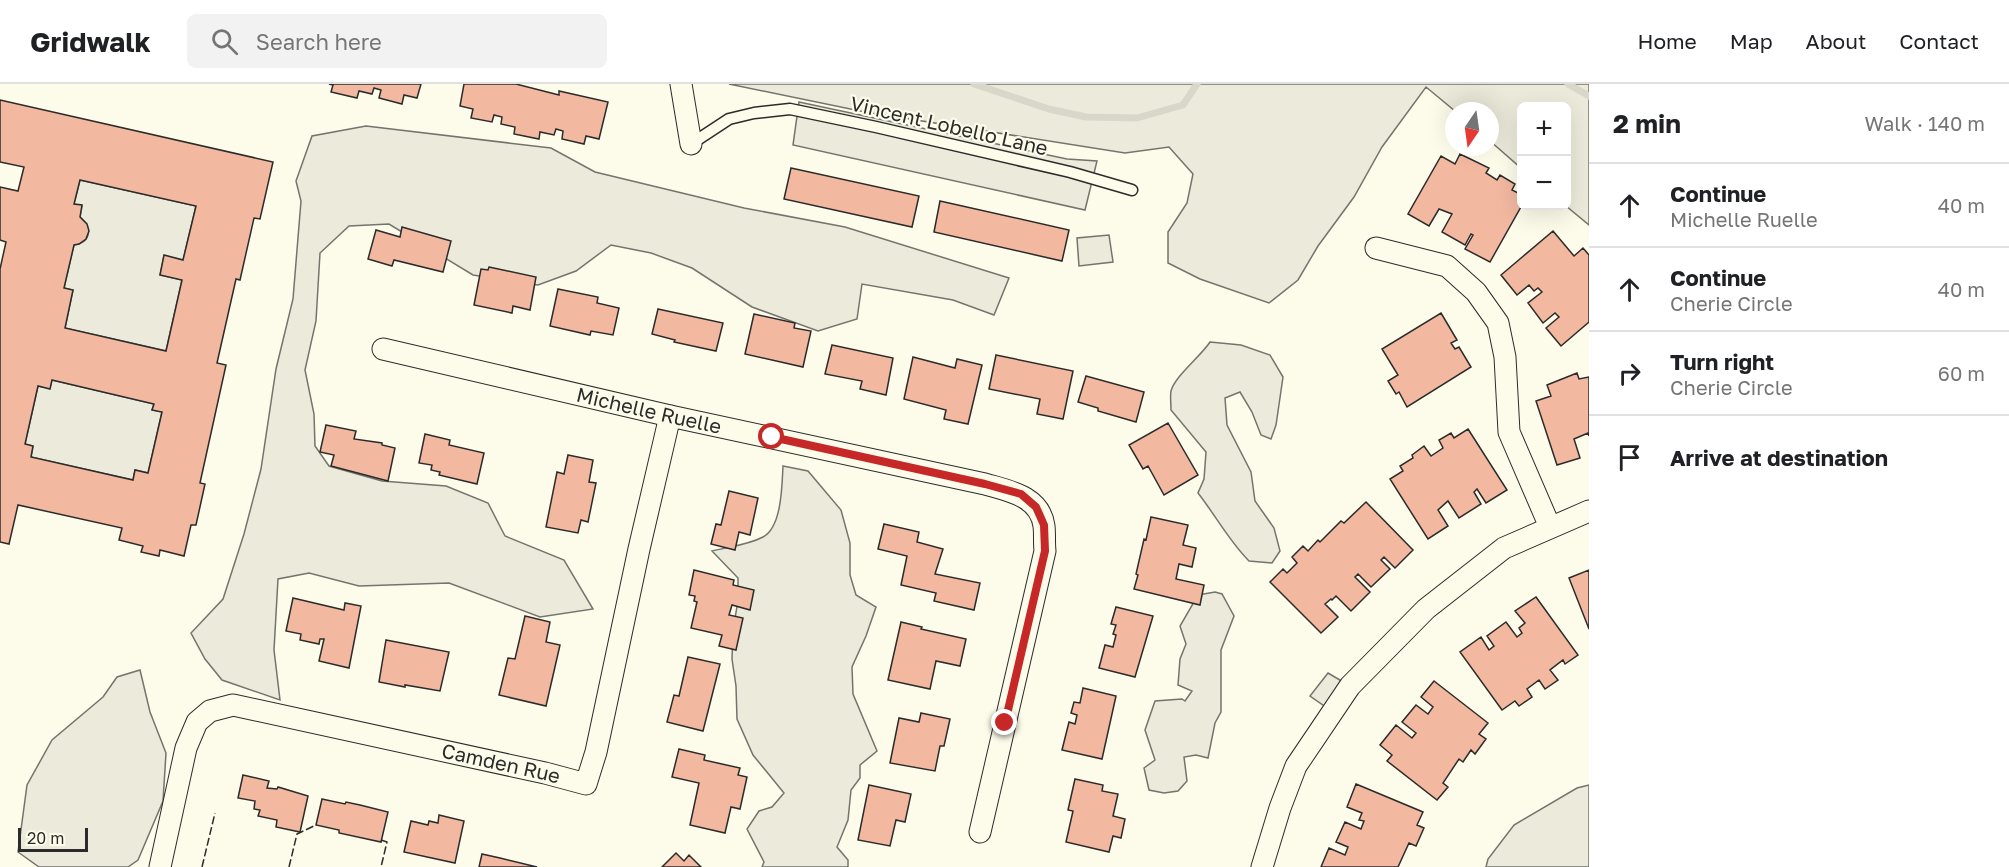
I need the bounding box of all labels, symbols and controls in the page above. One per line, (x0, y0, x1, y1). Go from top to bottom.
search box (187, 14, 607, 68)
text: Gridwalk (30, 25, 151, 58)
icon: search (208, 25, 241, 58)
text: Search here (256, 28, 382, 55)
text: Home (1637, 28, 1697, 54)
text: Map (1730, 28, 1773, 54)
text: About (1806, 28, 1866, 54)
text: Contact (1899, 28, 1979, 54)
street label: Vincent Lobello Lane (848, 91, 1050, 159)
north arrow (1445, 102, 1499, 156)
map controls (1517, 102, 1571, 210)
button: + (1517, 102, 1571, 156)
text: 2 min (1613, 108, 1681, 139)
text: Walk · 140 m (1865, 111, 1985, 135)
button: − (1517, 156, 1571, 210)
text: Continue (1670, 180, 1766, 207)
icon: ahead (1613, 189, 1646, 222)
text: 40 m (1938, 193, 1985, 217)
text: Michelle Ruelle (1670, 207, 1818, 231)
text: Continue (1670, 264, 1766, 291)
icon: ahead (1613, 273, 1646, 306)
text: 40 m (1938, 277, 1985, 301)
text: Cherie Circle (1670, 291, 1793, 315)
text: Turn right (1670, 348, 1774, 375)
icon: right (1613, 357, 1646, 390)
text: 60 m (1938, 361, 1985, 385)
text: Cherie Circle (1670, 375, 1793, 399)
street label: Michelle Ruelle (574, 382, 724, 438)
route start (758, 423, 784, 449)
icon: arrive (1613, 441, 1646, 474)
text: Arrive at destination (1670, 444, 1888, 471)
route end (991, 709, 1017, 735)
street label: Camden Rue (440, 738, 563, 788)
scale bar (18, 825, 88, 852)
text: 20 m (27, 828, 64, 848)

